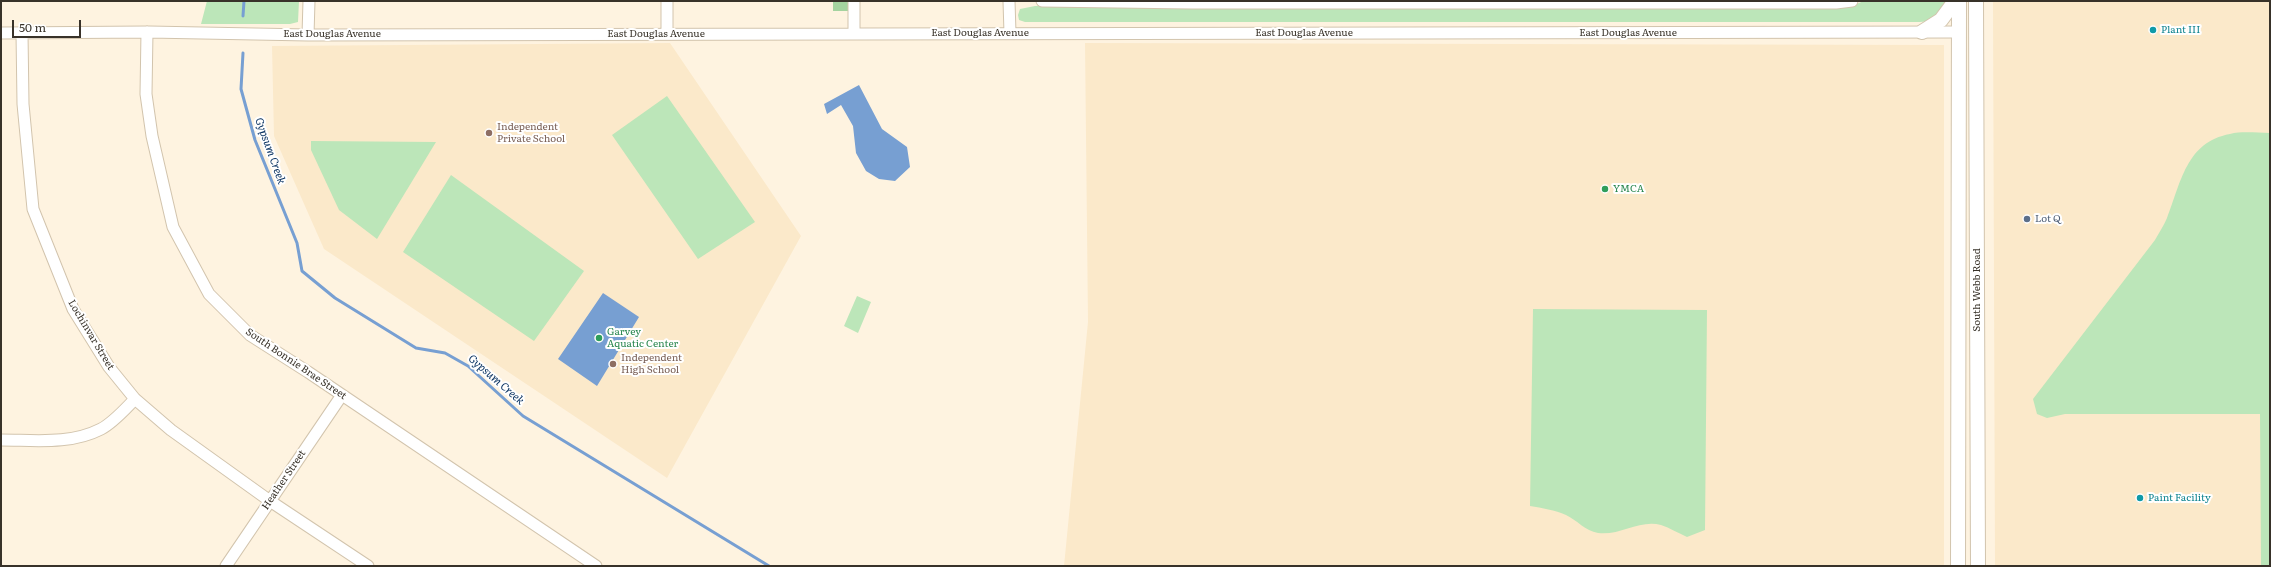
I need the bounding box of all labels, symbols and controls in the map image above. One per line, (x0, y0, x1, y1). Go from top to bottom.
scale bar (14, 12, 83, 38)
text: 50 m (19, 18, 46, 36)
place label: Plant III (2161, 24, 2200, 36)
marker: Plant III (2148, 25, 2158, 35)
street label: East Douglas Avenue (931, 27, 1029, 39)
street label: East Douglas Avenue (1255, 27, 1353, 39)
street label: East Douglas Avenue (1579, 27, 1677, 39)
street label: East Douglas Avenue (283, 28, 381, 40)
street label: East Douglas Avenue (607, 28, 705, 40)
water label: Gypsum Creek (252, 116, 288, 186)
place label: Independent Private School (497, 121, 565, 144)
marker: Independent Private School (484, 128, 494, 138)
place label: YMCA (1613, 183, 1644, 195)
marker: YMCA (1600, 184, 1610, 194)
place label: Lot Q (2035, 213, 2061, 225)
marker: Lot Q (2022, 214, 2032, 224)
street label: South Webb Road (1971, 248, 1983, 332)
street label: Lochinvar Street (65, 298, 117, 372)
street label: South Bonnie Brae Street (243, 326, 349, 402)
place label: Garvey Aquatic Center (607, 326, 678, 350)
marker: Garvey Aquatic Center (594, 333, 604, 343)
water label: Gypsum Creek (465, 352, 527, 408)
place label: Independent High School (621, 352, 682, 376)
marker: Independent High School (608, 359, 618, 369)
street label: Heather Street (260, 448, 308, 512)
place label: Paint Facility (2148, 492, 2211, 504)
marker: Paint Facility (2135, 493, 2145, 503)

